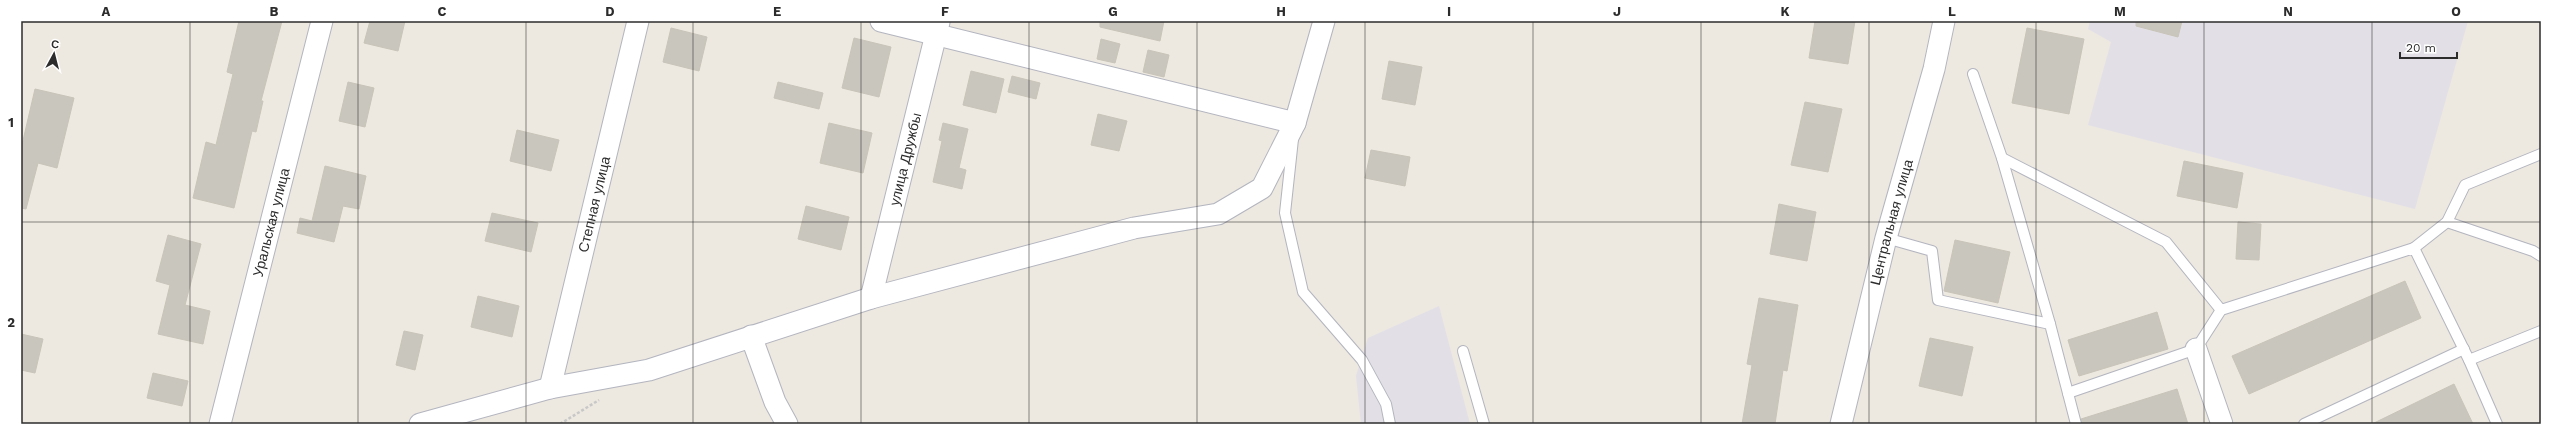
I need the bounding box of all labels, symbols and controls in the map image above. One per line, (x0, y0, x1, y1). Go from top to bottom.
text: A (102, 4, 111, 19)
text: B (270, 4, 279, 19)
text: C (438, 4, 447, 19)
text: D (605, 4, 615, 19)
text: E (773, 4, 781, 19)
text: F (941, 4, 949, 19)
text: G (1108, 4, 1118, 19)
text: H (1276, 4, 1286, 19)
text: I (1447, 4, 1451, 19)
text: J (1613, 4, 1621, 19)
text: K (1780, 4, 1790, 19)
text: L (1948, 4, 1956, 19)
text: M (2114, 4, 2126, 19)
text: N (2283, 4, 2293, 19)
text: O (2451, 4, 2461, 19)
north arrow (34, 34, 74, 74)
scale bar (2400, 34, 2457, 60)
text: С (50, 38, 60, 52)
text: 20 m (2406, 41, 2436, 55)
street label: улица Дружбы (886, 111, 924, 207)
text: 1 (8, 115, 14, 130)
street label: Степная улица (575, 154, 613, 254)
street label: Центральная улица (1867, 157, 1916, 287)
street label: Уральская улица (250, 166, 293, 278)
text: 2 (7, 315, 15, 330)

